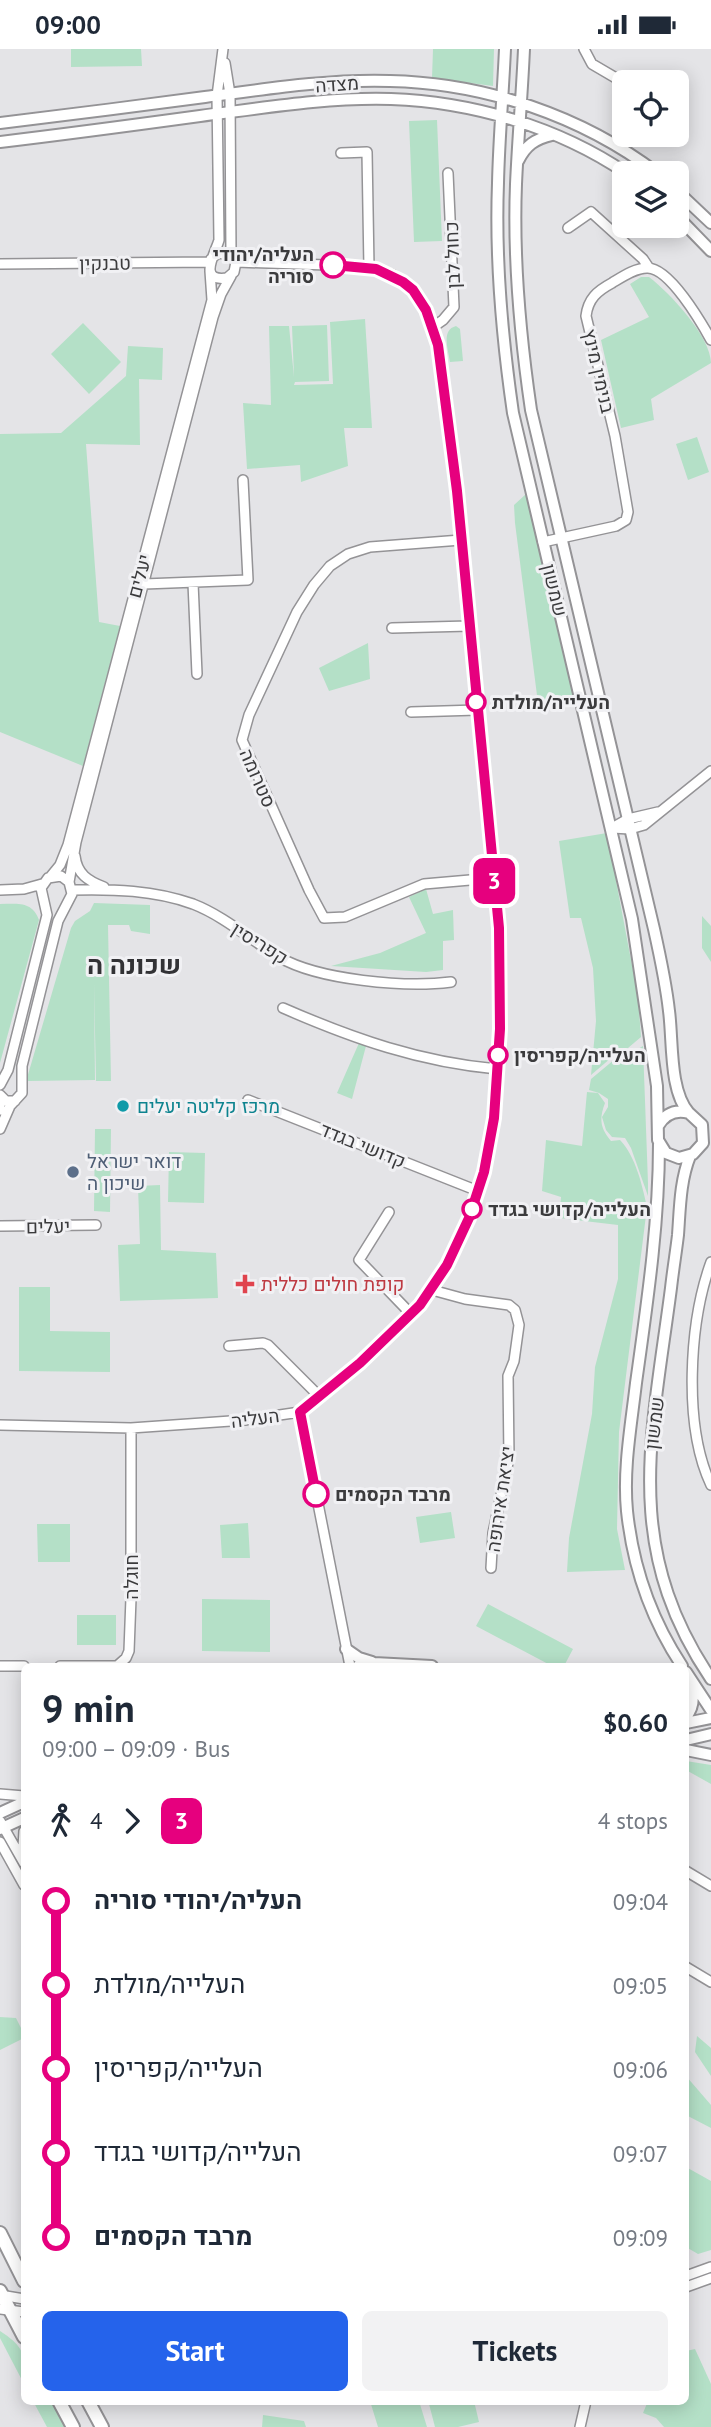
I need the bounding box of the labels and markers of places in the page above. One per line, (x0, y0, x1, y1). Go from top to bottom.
place label: העליה/יהודי סוריה (213, 242, 314, 288)
marker: העליה/יהודי סוריה (320, 252, 346, 278)
place label: העלייה/מולדת (492, 690, 610, 714)
marker: העלייה/מולדת (466, 692, 486, 712)
place label: העלייה/קפריסין (514, 1043, 646, 1067)
marker: העלייה/קפריסין (488, 1045, 508, 1065)
place label: מרכז קליטה יעלים (137, 1094, 280, 1118)
marker: מרכז קליטה יעלים (115, 1098, 131, 1114)
place label: דואר ישראל שיכון ה (87, 1149, 181, 1195)
marker: דואר ישראל שיכון ה (65, 1164, 81, 1180)
place label: העלייה/קדושי בגדד (488, 1197, 651, 1221)
marker: העלייה/קדושי בגדד (462, 1199, 482, 1219)
place label: קופת חולים כללית (261, 1272, 404, 1296)
marker: קופת חולים כללית (235, 1274, 255, 1294)
marker: מרבד הקסמים (303, 1481, 329, 1507)
place label: מרבד הקסמים (335, 1482, 451, 1506)

